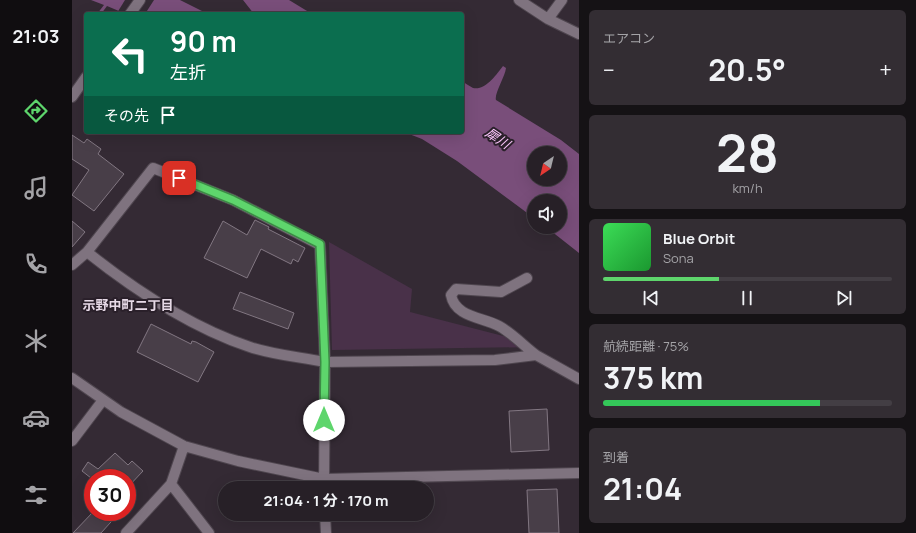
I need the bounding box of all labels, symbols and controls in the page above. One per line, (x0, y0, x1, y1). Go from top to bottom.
text: 90 m (170, 22, 237, 60)
text: 21:03 (12, 24, 60, 48)
icon: left (104, 28, 156, 80)
text: エアコン (603, 29, 655, 47)
text: 20.5° (708, 49, 786, 90)
text: − (603, 55, 615, 85)
text: + (879, 55, 892, 85)
text: 左折 (170, 60, 206, 84)
icon: directions (22, 97, 50, 125)
icon: arrive (157, 104, 179, 126)
text: その先 (104, 105, 149, 126)
text: 28 (716, 117, 779, 188)
water label: 犀川 (482, 123, 515, 154)
north arrow (527, 146, 567, 186)
map controls (527, 146, 567, 234)
pin (162, 161, 196, 195)
icon: arrive (168, 167, 190, 189)
icon: music (22, 174, 50, 202)
text: km/h (732, 179, 763, 197)
button: sound (527, 194, 567, 234)
text: Blue Orbit (663, 228, 735, 249)
text: Sona (663, 249, 694, 267)
icon: phone (22, 250, 50, 278)
icon: previous (640, 287, 662, 309)
icon: pause (736, 287, 758, 309)
icon: next (833, 287, 855, 309)
district label: 示野中町二丁目 (82, 296, 174, 314)
icon: climate (22, 327, 50, 355)
text: 航続距離 · 75% (603, 337, 689, 355)
text: 375 km (603, 357, 703, 398)
position arrow (303, 399, 345, 441)
icon: car (22, 404, 50, 432)
text: 到着 (603, 448, 629, 466)
text: 21:04 (603, 468, 682, 509)
speed limit sign: 30 (84, 469, 136, 521)
icon: filters (22, 481, 50, 509)
text: 21:04 · 1 分 · 170 m (263, 490, 389, 511)

